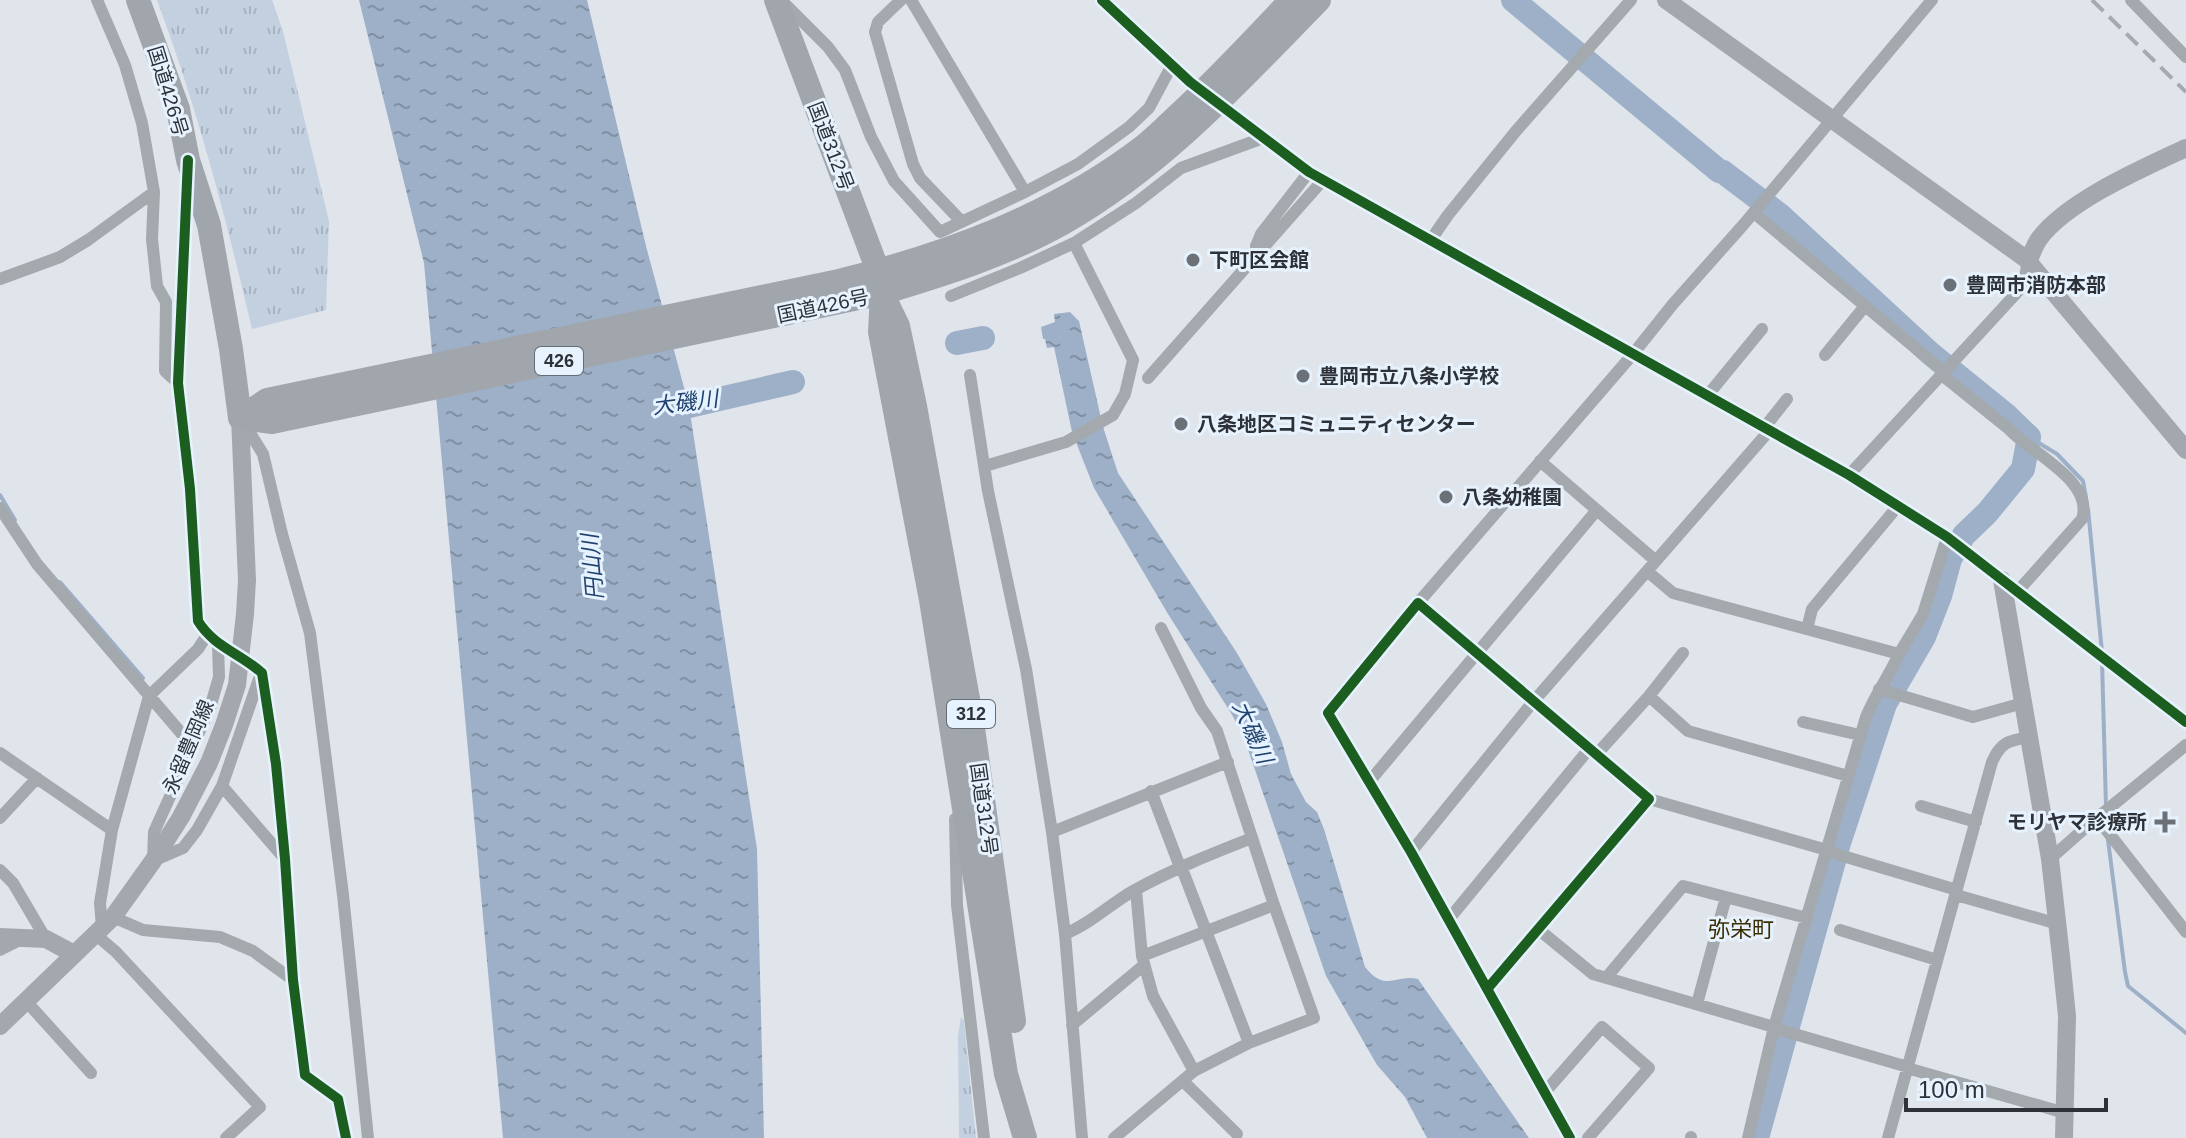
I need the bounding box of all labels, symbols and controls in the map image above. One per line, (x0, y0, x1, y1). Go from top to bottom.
street label: 国道426号 (144, 43, 192, 139)
street label: 国道312号 (804, 98, 858, 194)
place label: 下町区会館 (1209, 249, 1309, 271)
marker: 下町区会館 (1184, 251, 1202, 269)
place label: 豊岡市消防本部 (1966, 274, 2106, 296)
marker: 豊岡市消防本部 (1941, 276, 1959, 294)
street label: 国道426号 (775, 286, 871, 326)
road number: 426 (535, 347, 583, 375)
place label: 豊岡市立八条小学校 (1319, 365, 1499, 387)
marker: 豊岡市立八条小学校 (1294, 367, 1312, 385)
water label: 大磯川 (651, 386, 721, 419)
place label: 八条地区コミュニティセンター (1197, 413, 1476, 435)
marker: 八条地区コミュニティセンター (1172, 415, 1190, 433)
place label: 八条幼稚園 (1462, 486, 1562, 508)
marker: 八条幼稚園 (1437, 488, 1455, 506)
water label: 円山川 (577, 531, 608, 601)
street label: 永留豊岡線 (158, 697, 218, 797)
water label: 大磯川 (1228, 697, 1278, 769)
road number: 312 (947, 700, 995, 728)
street label: 国道312号 (967, 761, 1001, 857)
place label: モリヤマ診療所 (2007, 811, 2147, 833)
marker: モリヤマ診療所 (2154, 811, 2176, 833)
district label: 弥栄町 (1708, 917, 1774, 942)
scale bar (1906, 1062, 2106, 1112)
text: 100 m (1918, 1076, 1985, 1103)

